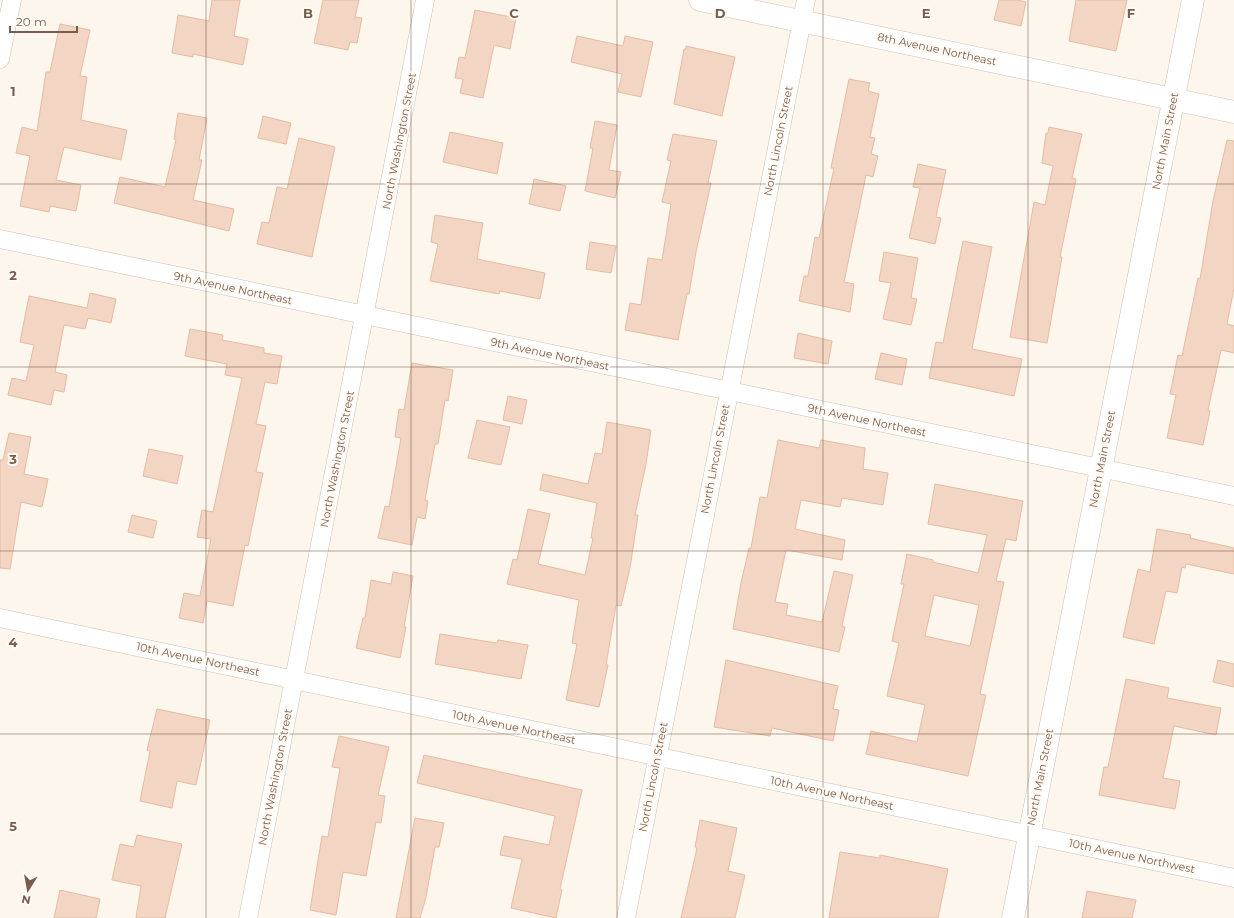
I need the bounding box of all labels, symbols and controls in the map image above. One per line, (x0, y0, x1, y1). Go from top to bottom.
text: B (303, 5, 313, 21)
text: C (509, 5, 519, 21)
text: D (715, 5, 726, 21)
text: E (922, 5, 931, 21)
text: F (1127, 5, 1135, 21)
scale bar (10, 8, 77, 34)
text: 20 m (16, 14, 47, 29)
street label: 8th Avenue Northeast (876, 30, 998, 69)
street label: North Washington Street (379, 71, 419, 210)
text: 1 (10, 83, 16, 99)
street label: North Lincoln Street (760, 84, 796, 197)
street label: North Main Street (1149, 91, 1181, 191)
text: 2 (9, 267, 17, 283)
street label: 9th Avenue Northeast (172, 269, 294, 308)
street label: 9th Avenue Northeast (489, 335, 611, 374)
street label: North Washington Street (317, 389, 357, 528)
street label: 9th Avenue Northeast (806, 401, 928, 440)
street label: North Lincoln Street (697, 402, 733, 515)
street label: North Main Street (1086, 409, 1118, 509)
text: 3 (8, 451, 17, 467)
text: 4 (9, 634, 18, 650)
street label: 10th Avenue Northeast (135, 639, 261, 679)
street label: North Washington Street (255, 707, 295, 846)
street label: 10th Avenue Northeast (451, 707, 577, 747)
street label: North Lincoln Street (635, 720, 671, 833)
street label: North Main Street (1024, 727, 1056, 827)
street label: 10th Avenue Northeast (769, 773, 895, 813)
text: 5 (9, 818, 17, 834)
street label: 10th Avenue Northwest (1068, 836, 1197, 876)
north arrow (8, 870, 48, 910)
text: N (20, 892, 32, 908)

